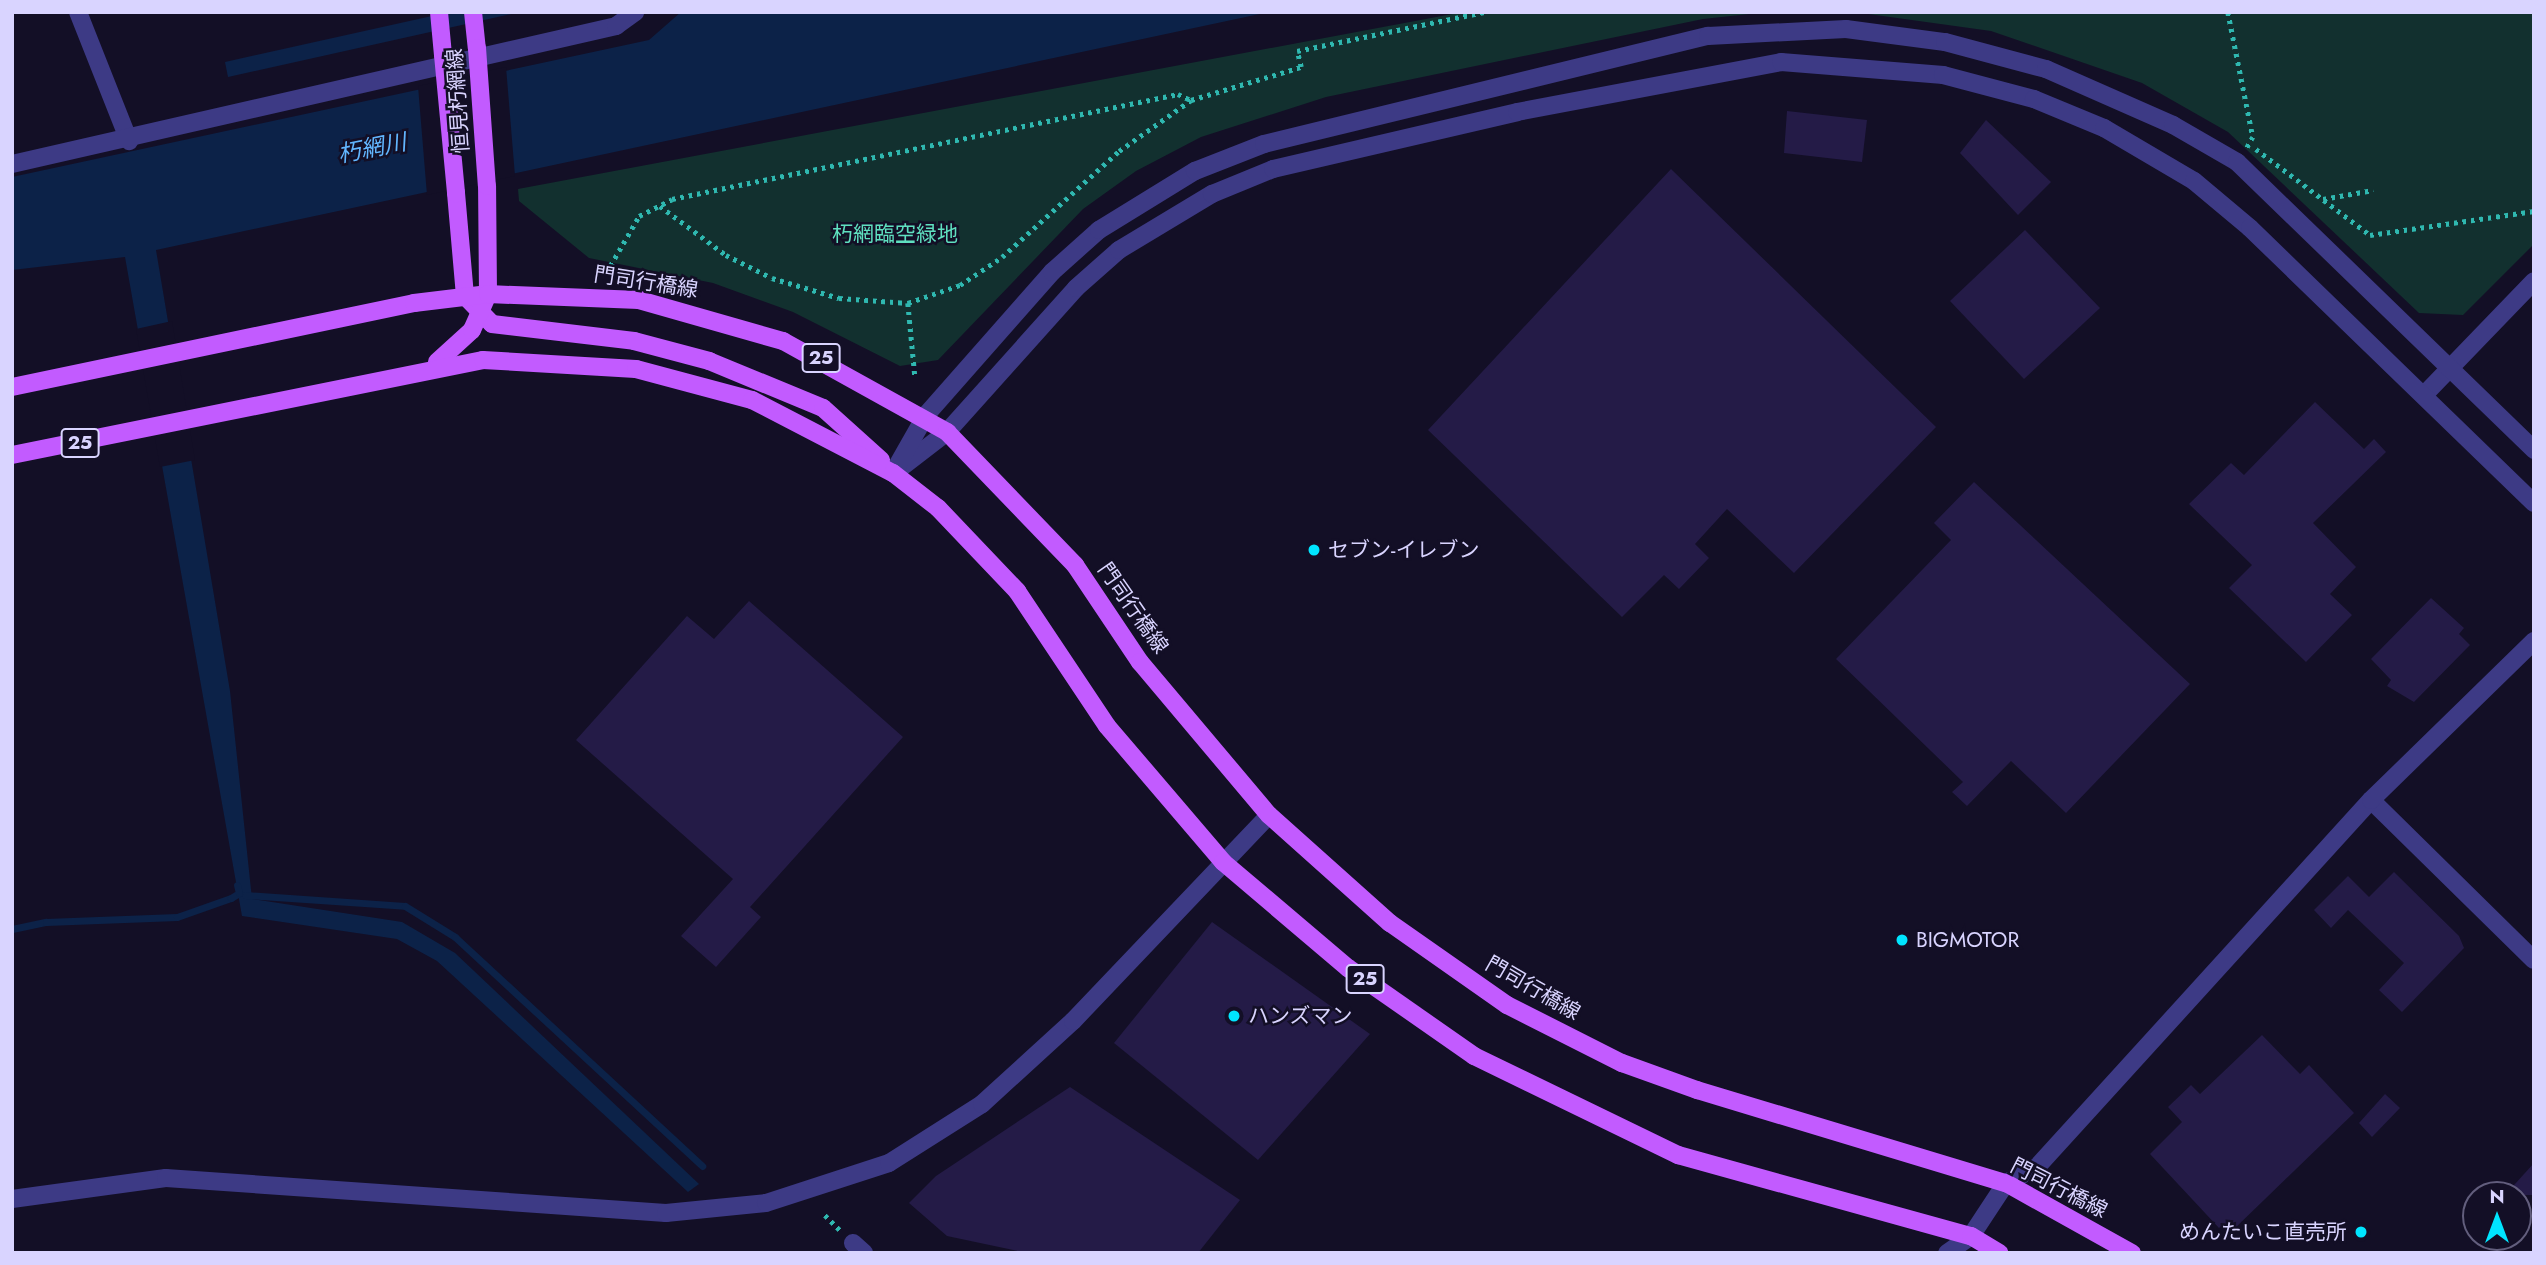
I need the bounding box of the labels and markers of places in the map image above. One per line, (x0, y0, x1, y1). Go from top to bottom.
place label: セブン-イレブン (1328, 537, 1479, 563)
marker: セブン-イレブン (1306, 542, 1322, 558)
place label: BIGMOTOR (1916, 927, 2019, 953)
marker: BIGMOTOR (1894, 932, 1910, 948)
place label: ハンズマン (1248, 1003, 1353, 1029)
marker: ハンズマン (1226, 1008, 1242, 1024)
place label: めんたいこ直売所 (2179, 1219, 2347, 1245)
marker: めんたいこ直売所 (2353, 1224, 2369, 1240)

